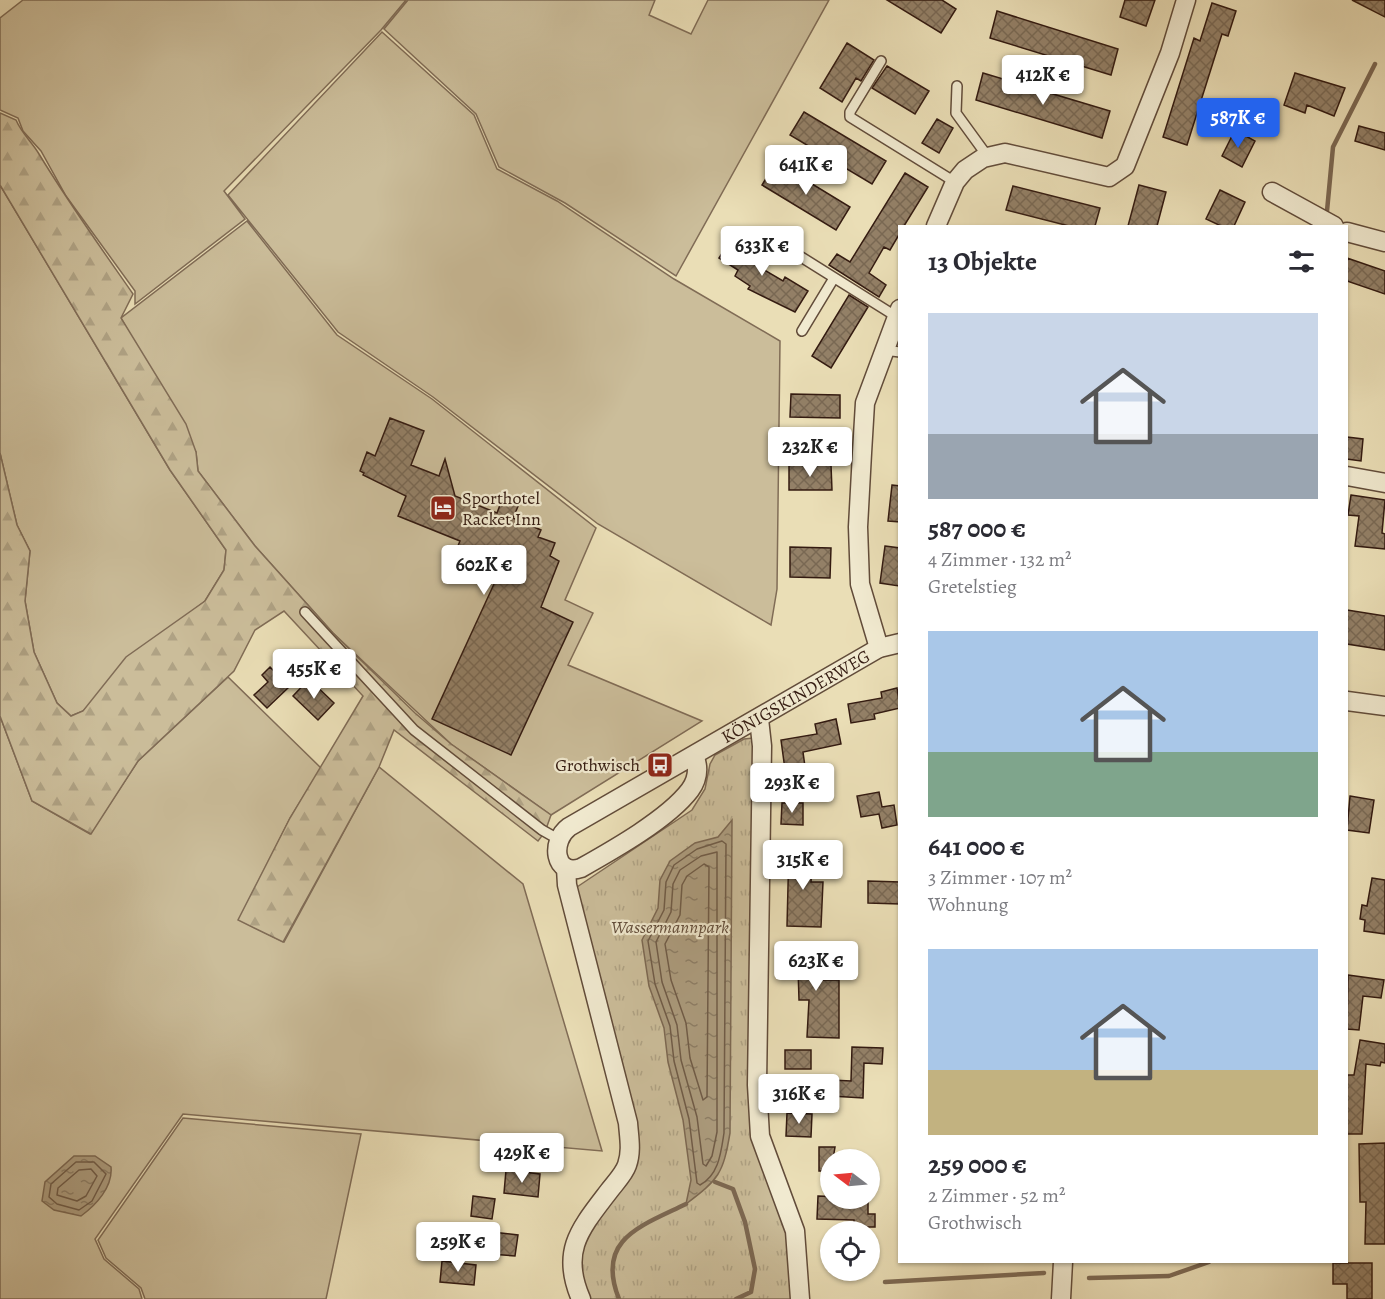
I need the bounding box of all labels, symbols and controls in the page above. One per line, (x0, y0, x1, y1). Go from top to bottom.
pin: 412K € (994, 55, 1092, 106)
text: 412K € (1016, 61, 1070, 88)
pin: 587K € (1189, 98, 1287, 149)
text: 587K € (1211, 104, 1265, 131)
pin: 641K € (757, 145, 855, 196)
text: 641K € (779, 151, 833, 178)
pin: 633K € (713, 226, 811, 277)
text: 633K € (735, 232, 789, 259)
text: 13 Objekte (928, 244, 1037, 279)
icon: filters (1285, 245, 1318, 278)
icon: home (1069, 352, 1177, 460)
pin: 232K € (761, 427, 859, 478)
text: 232K € (782, 433, 838, 460)
place label: Sporthotel Racket Inn (462, 486, 541, 531)
hotel icon: Sporthotel Racket Inn (428, 493, 458, 523)
text: 587 000 € (928, 511, 1026, 546)
pin: 602K € (435, 545, 533, 596)
text: 4 Zimmer · 132 m² (928, 546, 1072, 573)
text: 602K € (455, 551, 513, 578)
text: Gretelstieg (928, 573, 1017, 600)
street label: KÖNIGSKINDERWEG (717, 644, 874, 749)
pin: 455K € (265, 649, 363, 700)
text: 455K € (287, 655, 341, 682)
icon: home (1069, 670, 1177, 778)
bus stop icon: Grothwisch (645, 750, 675, 780)
place label: Grothwisch (555, 753, 640, 777)
pin: 293K € (743, 763, 841, 814)
text: 293K € (764, 769, 820, 796)
text: 641 000 € (928, 829, 1025, 864)
pin: 315K € (754, 840, 852, 891)
text: 315K € (777, 846, 829, 873)
text: 3 Zimmer · 107 m² (928, 864, 1072, 891)
text: Wohnung (928, 891, 1009, 918)
park label: Wassermannpark (611, 915, 729, 939)
pin: 623K € (767, 941, 865, 992)
text: 623K € (788, 947, 844, 974)
icon: home (1069, 988, 1177, 1096)
pin: 316K € (750, 1074, 848, 1125)
text: 316K € (772, 1080, 826, 1107)
pin: 429K € (473, 1133, 571, 1184)
text: 429K € (494, 1139, 550, 1166)
text: 259 000 € (928, 1147, 1027, 1182)
north arrow (820, 1149, 880, 1209)
map controls (820, 1149, 880, 1281)
text: 2 Zimmer · 52 m² (928, 1182, 1066, 1209)
text: Grothwisch (928, 1209, 1022, 1236)
button: locate (820, 1221, 880, 1281)
pin: 259K € (409, 1222, 507, 1273)
text: 259K € (430, 1228, 486, 1255)

